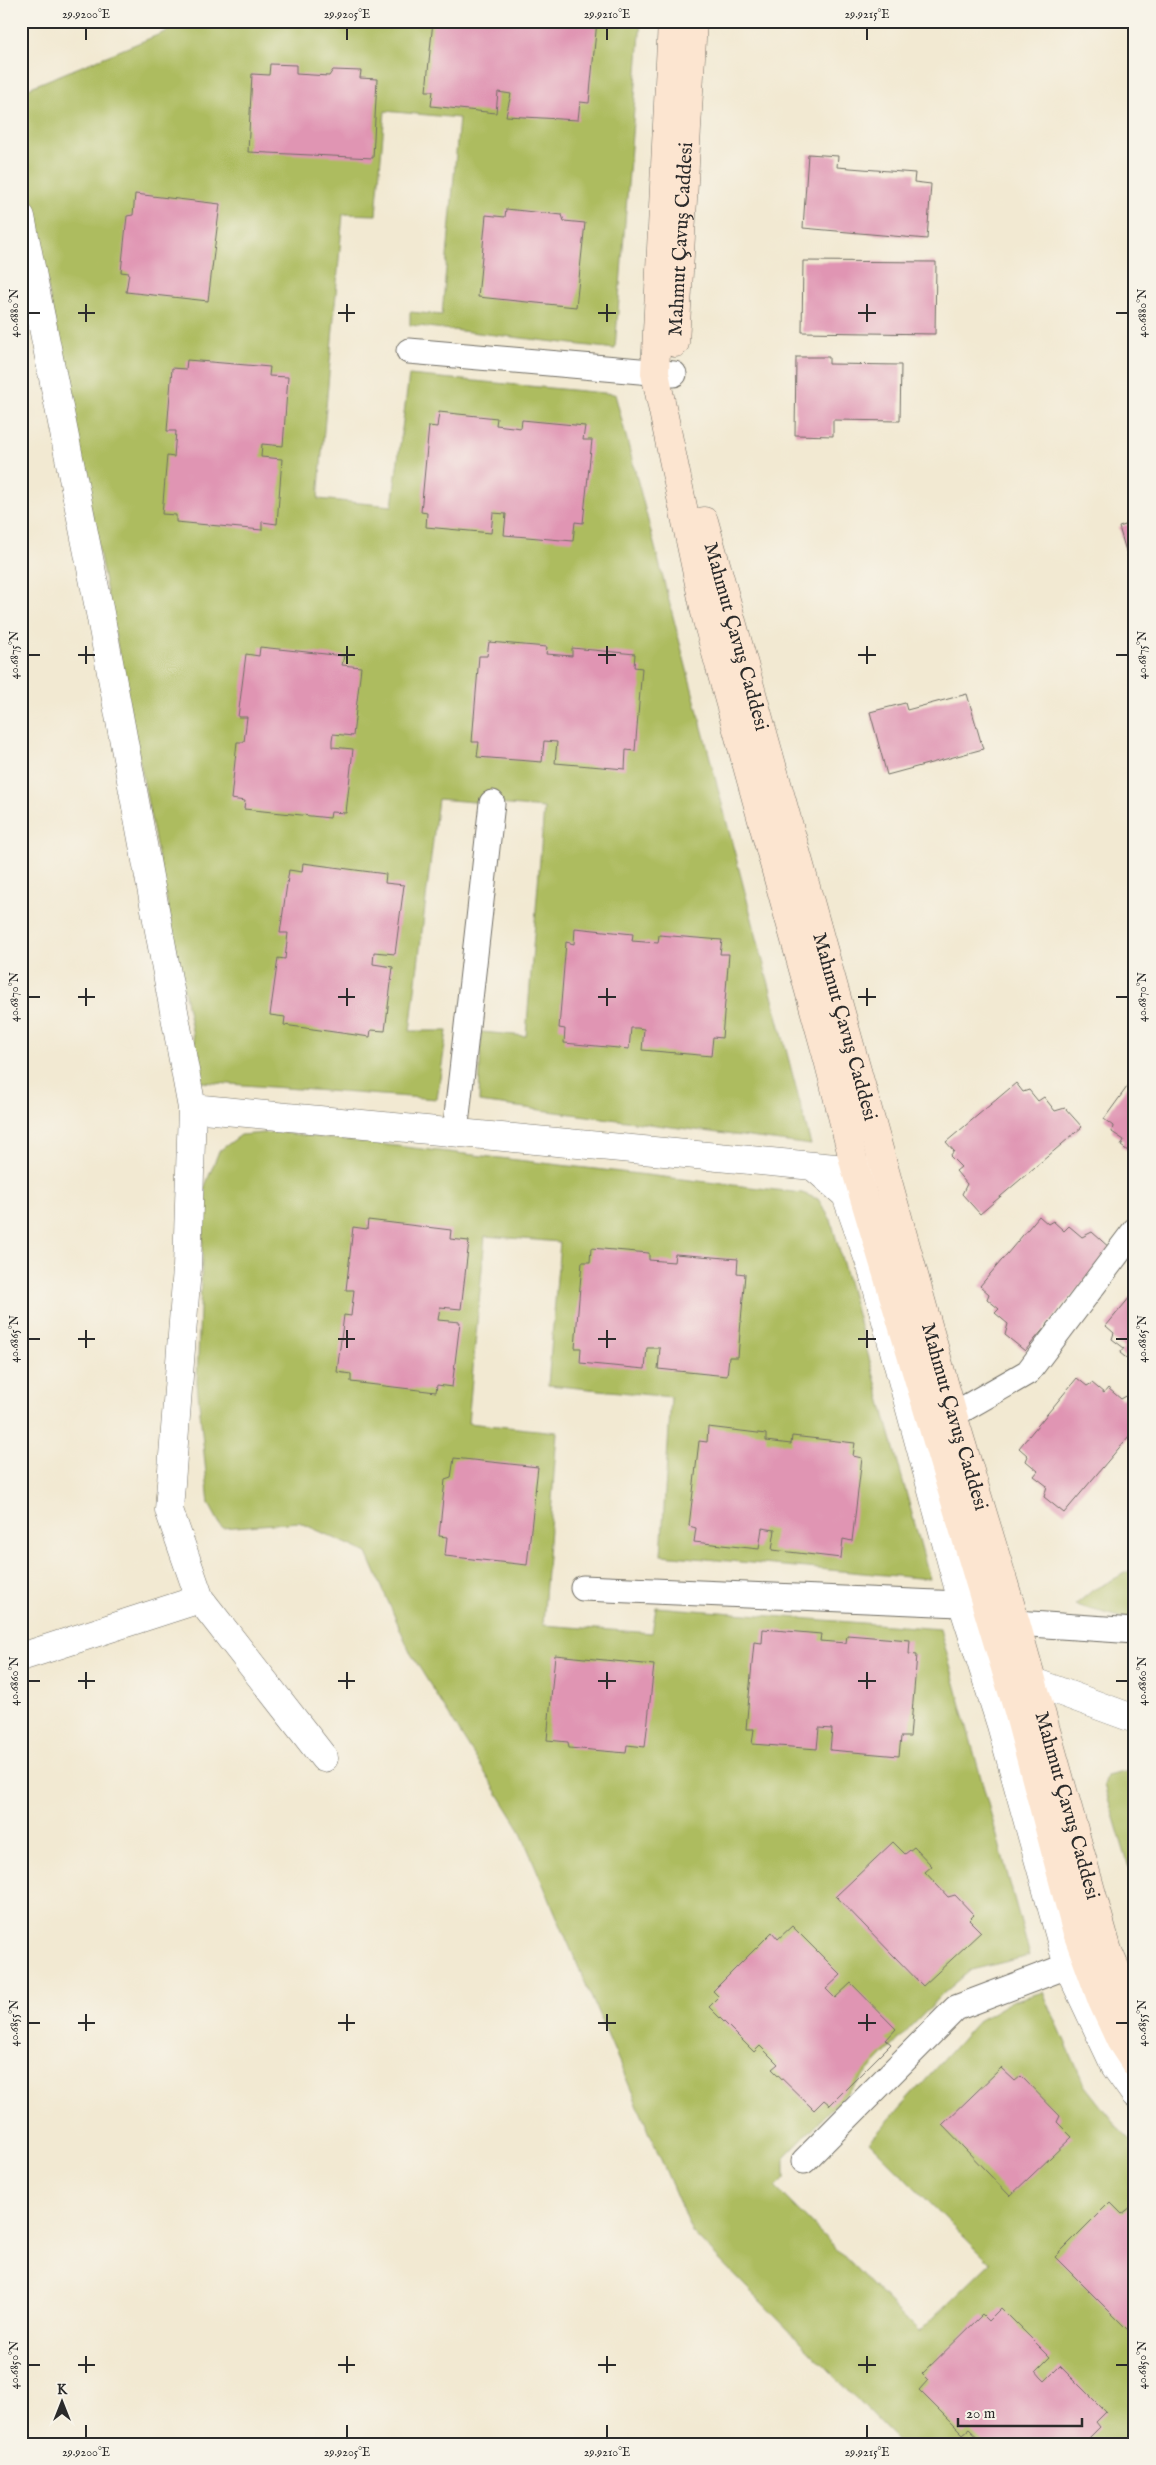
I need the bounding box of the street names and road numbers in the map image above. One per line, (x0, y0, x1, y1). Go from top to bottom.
street label: Mahmut Çavuş Caddesi (663, 141, 699, 337)
street label: Mahmut Çavuş Caddesi (698, 540, 774, 734)
street label: Mahmut Çavuş Caddesi (807, 930, 883, 1124)
street label: Mahmut Çavuş Caddesi (915, 1320, 994, 1514)
street label: Mahmut Çavuş Caddesi (1029, 1709, 1105, 1903)

